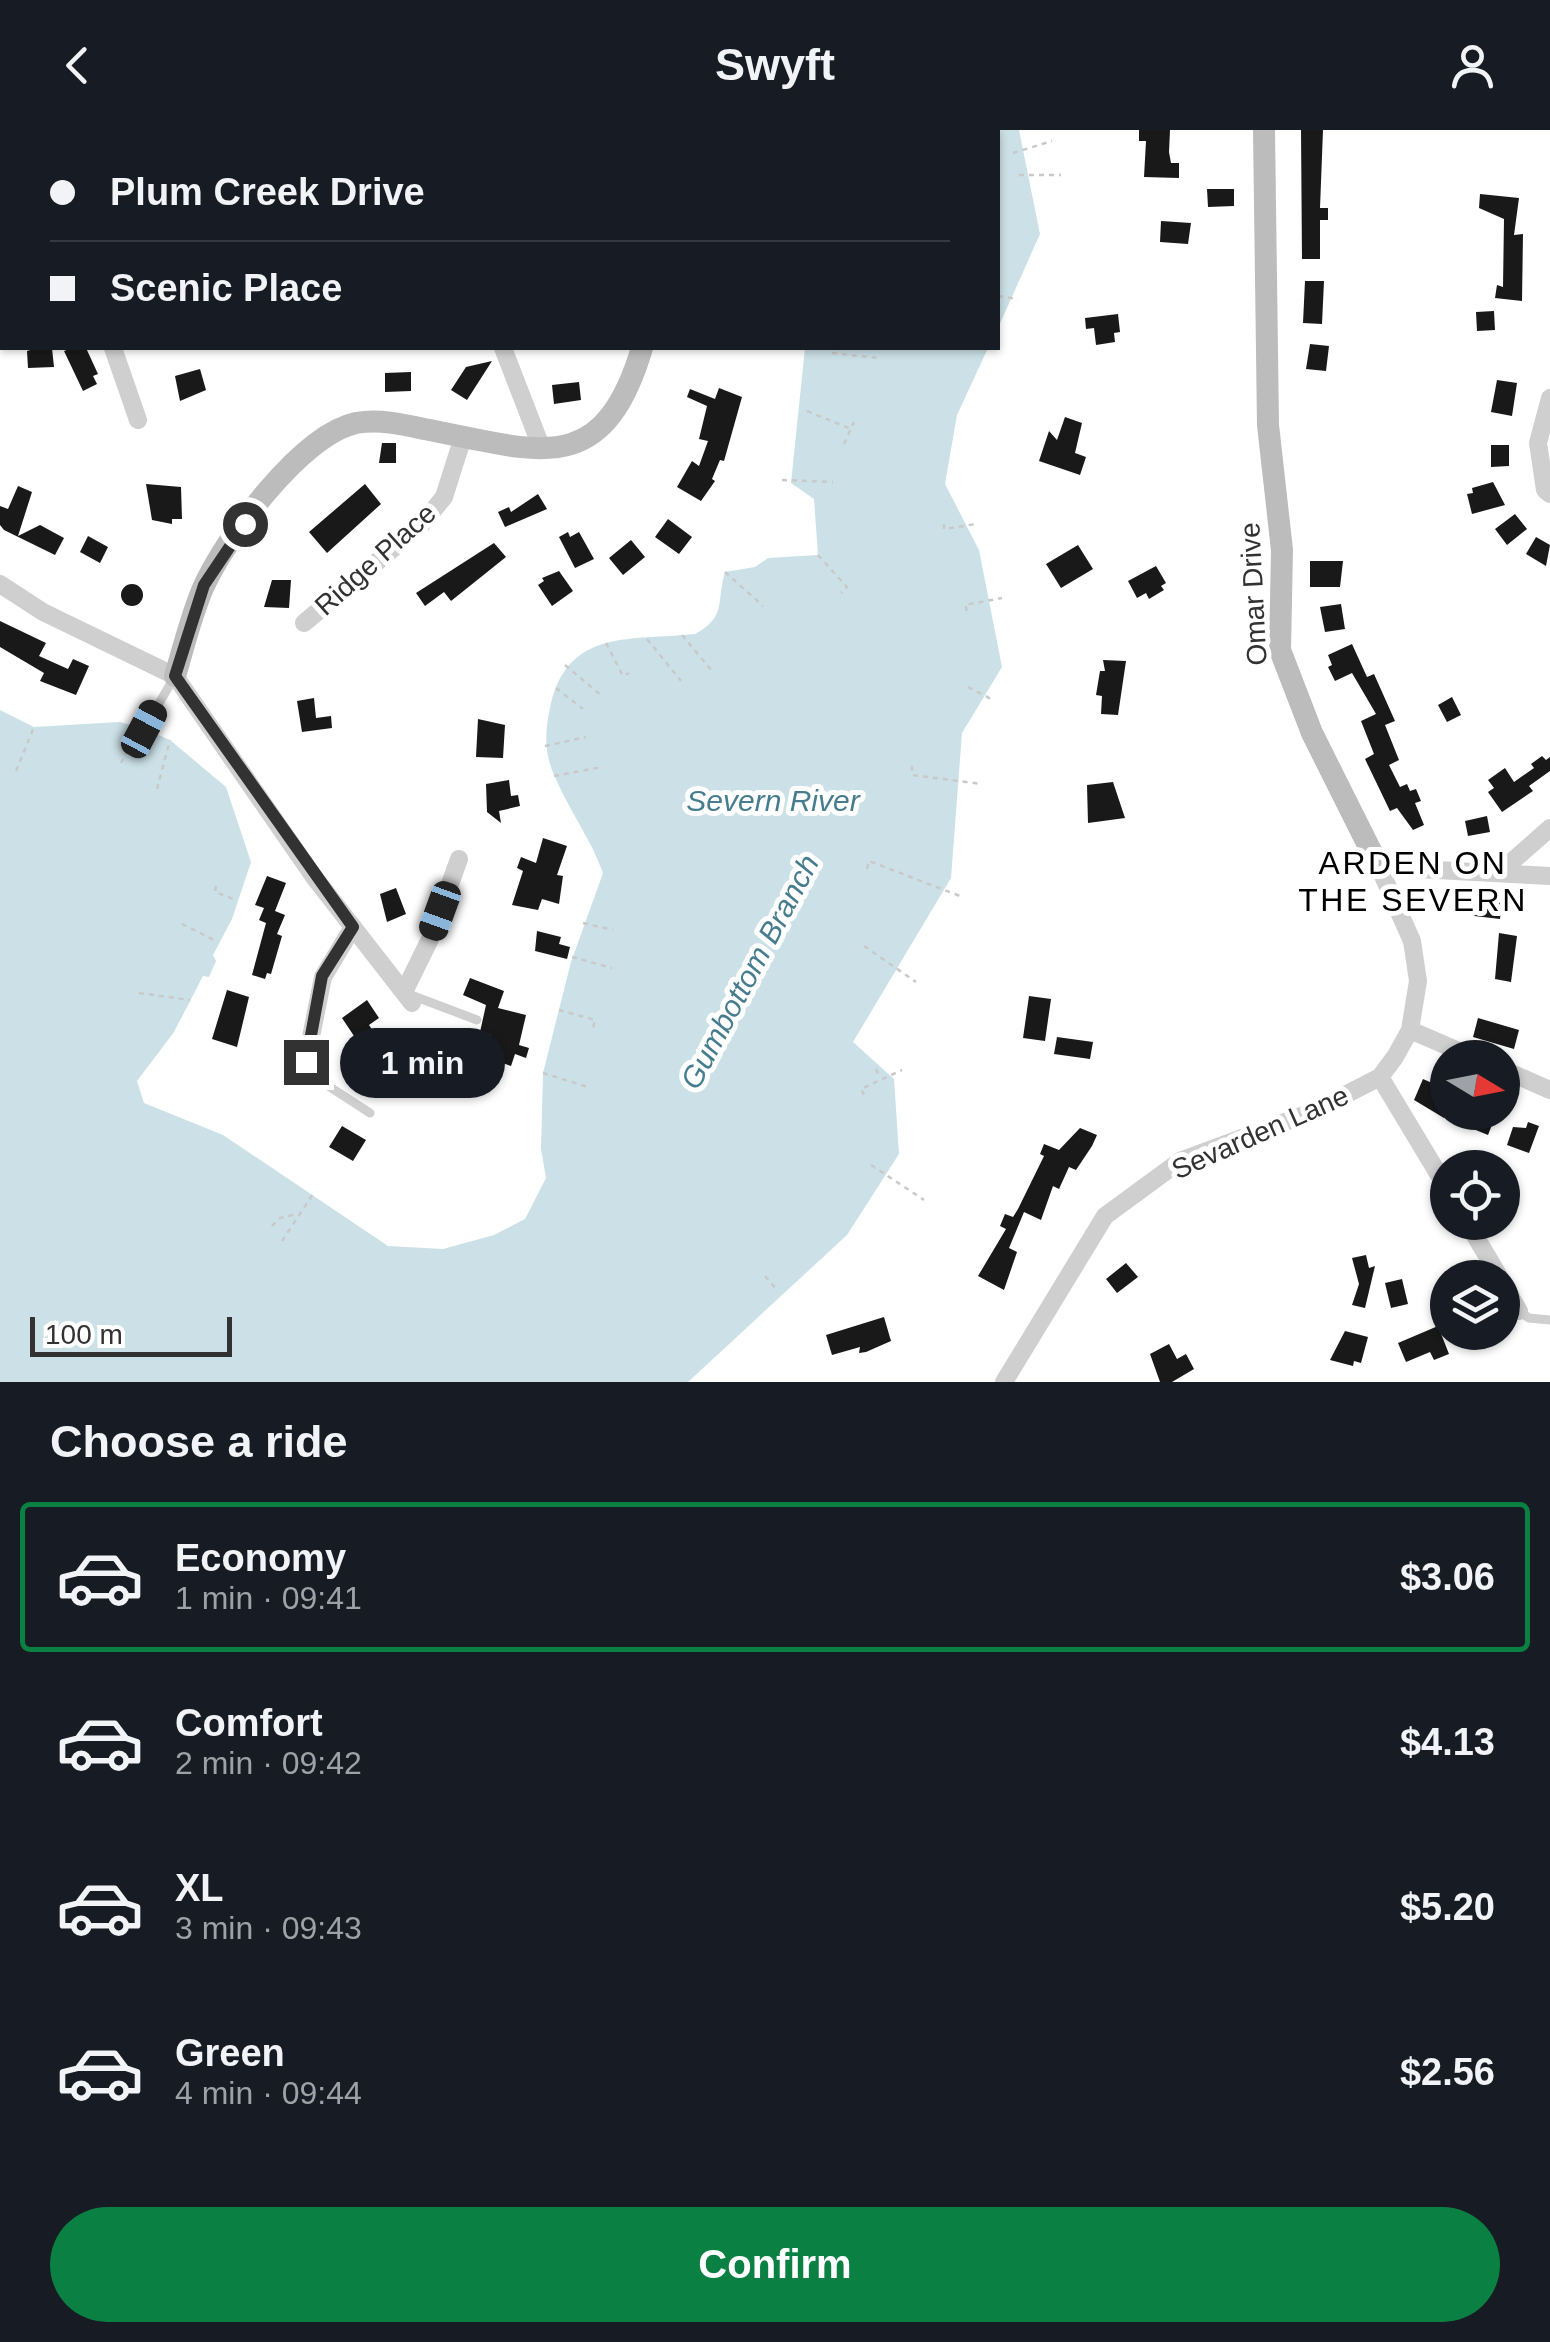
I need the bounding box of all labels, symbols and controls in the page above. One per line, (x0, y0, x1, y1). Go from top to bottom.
icon: back (50, 38, 105, 93)
icon: person (1445, 38, 1500, 93)
text: Swyft (715, 39, 835, 90)
text: Plum Creek Drive (110, 171, 425, 213)
text: Scenic Place (110, 267, 342, 309)
street label: Ridge Place (309, 497, 442, 621)
route start (223, 502, 268, 547)
street label: Omar Drive (1234, 522, 1273, 666)
car (117, 695, 171, 763)
water label: Severn River (686, 784, 861, 817)
district label: ARDEN ON THE SEVERN (1298, 845, 1528, 918)
water label: Gumbottom Branch (674, 849, 825, 1094)
car (416, 878, 464, 944)
callout: 1 min (341, 1027, 506, 1097)
route end (284, 1040, 329, 1085)
north arrow (1430, 1040, 1520, 1130)
map controls (1430, 1040, 1520, 1350)
text: 1 min (381, 1045, 464, 1081)
street label: Sevarden Lane (1167, 1080, 1353, 1185)
button: locate (1430, 1150, 1520, 1240)
button: layers (1430, 1260, 1520, 1350)
scale bar (30, 1312, 232, 1356)
text: 100 m (45, 1319, 123, 1350)
text: Choose a ride (50, 1416, 348, 1467)
icon: car (55, 1532, 145, 1622)
text: Economy (175, 1537, 346, 1579)
text: $3.06 (1400, 1556, 1495, 1598)
text: 1 min · 09:41 (175, 1580, 362, 1616)
icon: car (55, 1697, 145, 1787)
text: Comfort (175, 1702, 323, 1744)
text: $4.13 (1400, 1721, 1495, 1763)
text: 2 min · 09:42 (175, 1745, 362, 1781)
icon: car (55, 1862, 145, 1952)
text: XL (175, 1867, 224, 1909)
text: $5.20 (1400, 1886, 1495, 1928)
text: 3 min · 09:43 (175, 1910, 362, 1946)
icon: car (55, 2027, 145, 2117)
text: Green (175, 2032, 285, 2074)
text: $2.56 (1400, 2051, 1495, 2093)
text: 4 min · 09:44 (175, 2075, 362, 2111)
button: Confirm (50, 2207, 1500, 2322)

